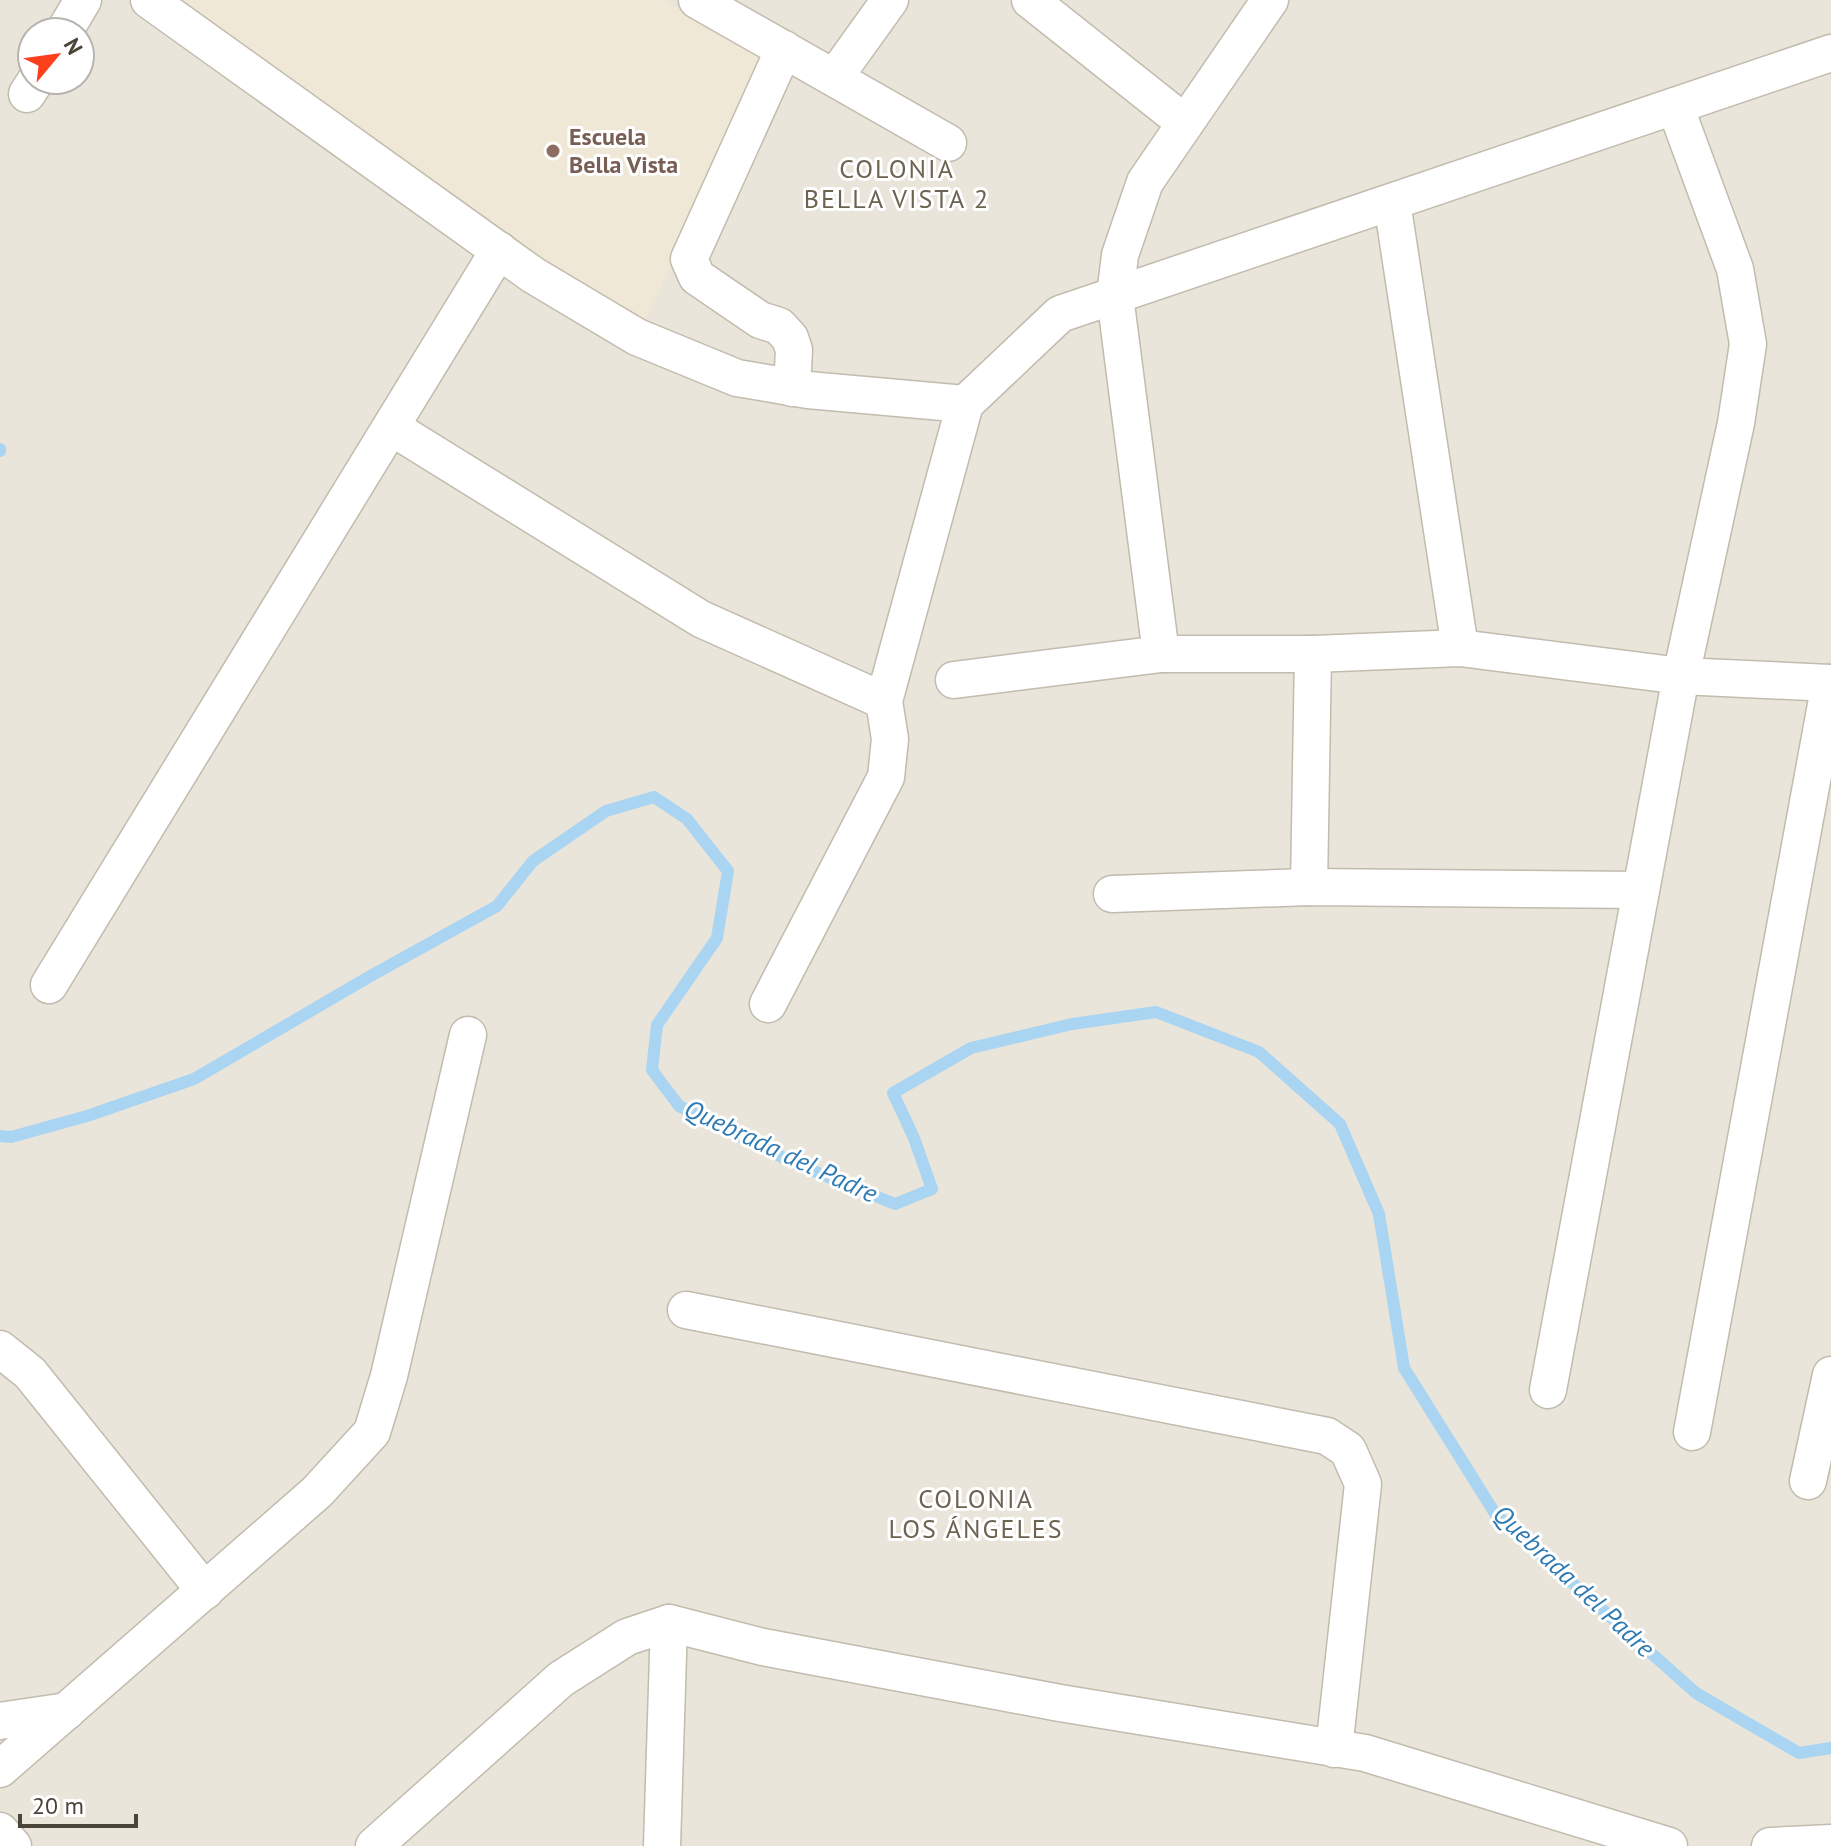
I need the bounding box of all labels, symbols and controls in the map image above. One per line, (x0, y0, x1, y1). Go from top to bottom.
north arrow (16, 16, 96, 96)
text: N (58, 33, 89, 59)
place label: Escuela Bella Vista (569, 121, 678, 180)
marker: Escuela Bella Vista (544, 142, 562, 160)
district label: COLONIA BELLA VISTA 2 (804, 152, 990, 215)
water label: Quebrada del Padre (679, 1091, 883, 1210)
district label: COLONIA LOS ÁNGELES (888, 1482, 1064, 1545)
water label: Quebrada del Padre (1487, 1497, 1662, 1664)
scale bar (20, 1778, 136, 1828)
text: 20 m (32, 1790, 84, 1821)

